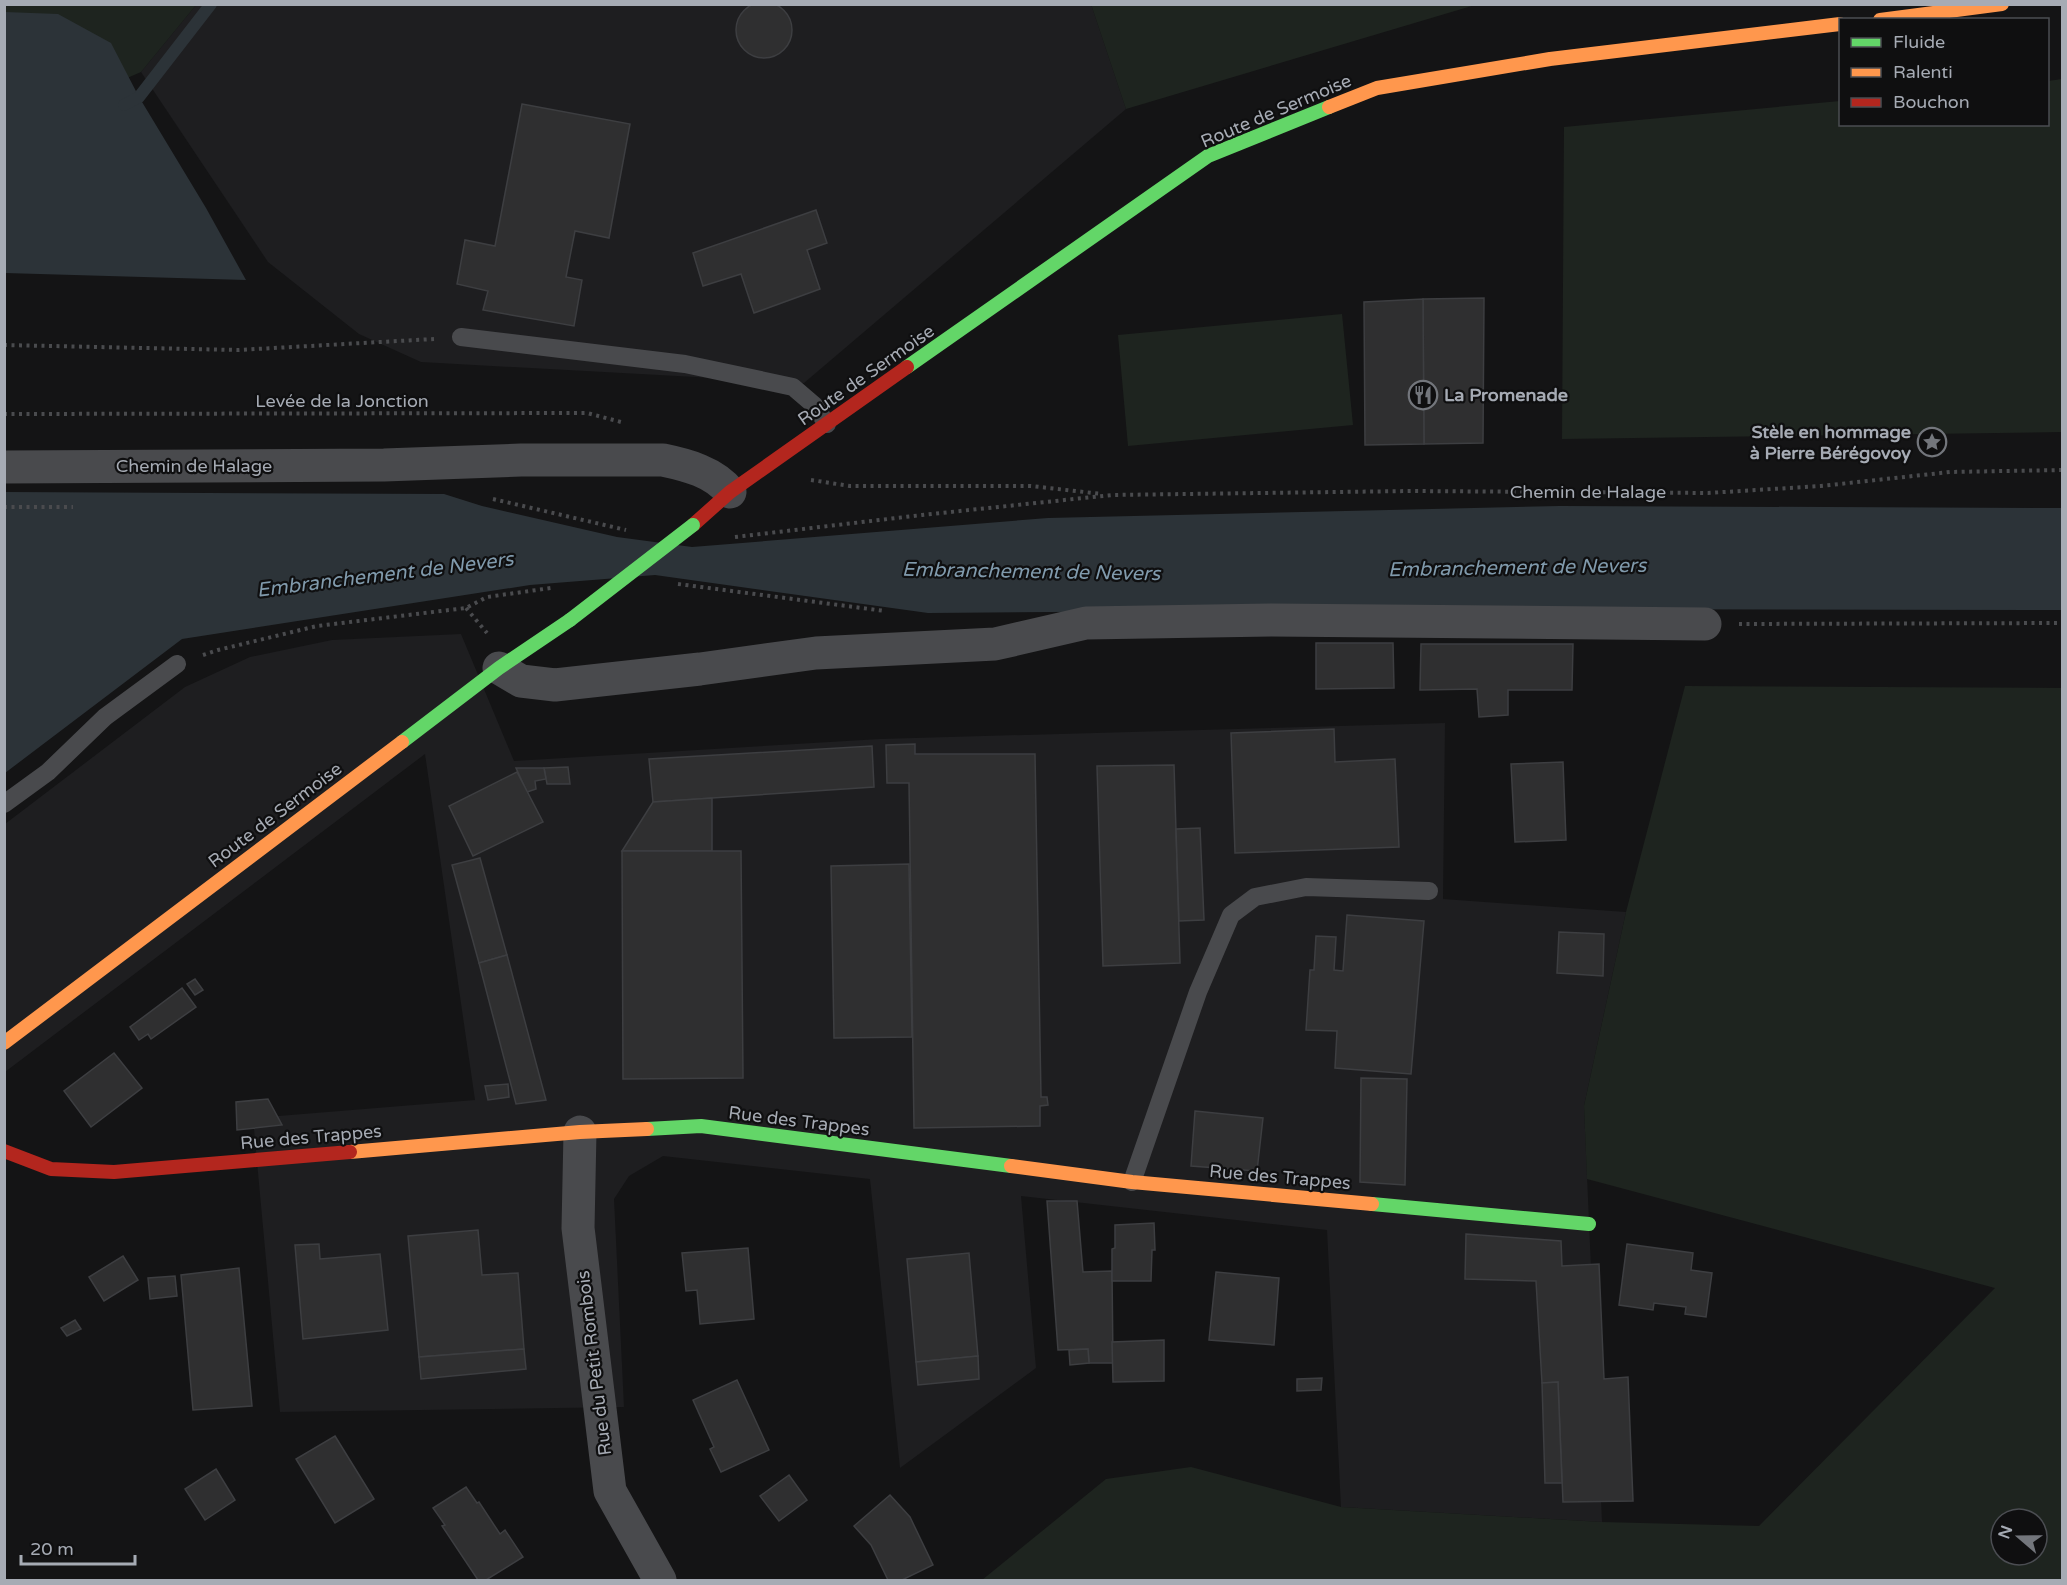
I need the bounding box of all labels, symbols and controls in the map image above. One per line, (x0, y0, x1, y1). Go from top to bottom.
legend (1839, 18, 2049, 126)
text: Fluide (1893, 31, 1945, 53)
text: Ralenti (1893, 61, 1953, 83)
street label: Route de Sermoise (1197, 69, 1355, 153)
text: Bouchon (1893, 91, 1970, 113)
street label: Route de Sermoise (794, 320, 938, 430)
restaurant icon: La Promenade (1407, 379, 1439, 411)
place label: La Promenade (1444, 384, 1568, 406)
street label: Levée de la Jonction (255, 390, 429, 412)
place label: Stèle en hommage à Pierre Bérégovoy (1750, 421, 1911, 464)
place icon: Stèle en hommage à Pierre Bérégovoy (1916, 426, 1948, 458)
street label: Chemin de Halage (116, 455, 272, 477)
street label: Chemin de Halage (1510, 481, 1666, 503)
water label: Embranchement de Nevers (255, 547, 516, 603)
water label: Embranchement de Nevers (1388, 554, 1648, 582)
water label: Embranchement de Nevers (902, 558, 1162, 586)
street label: Route de Sermoise (204, 758, 346, 872)
street label: Rue des Trappes (727, 1101, 871, 1141)
street label: Rue des Trappes (239, 1120, 383, 1154)
street label: Rue des Trappes (1208, 1160, 1352, 1194)
street label: Rue du Petit Rombois (572, 1269, 616, 1457)
north arrow (1989, 1507, 2049, 1567)
text: N (1994, 1523, 2017, 1542)
scale bar (21, 1528, 135, 1566)
text: 20 m (30, 1538, 74, 1560)

